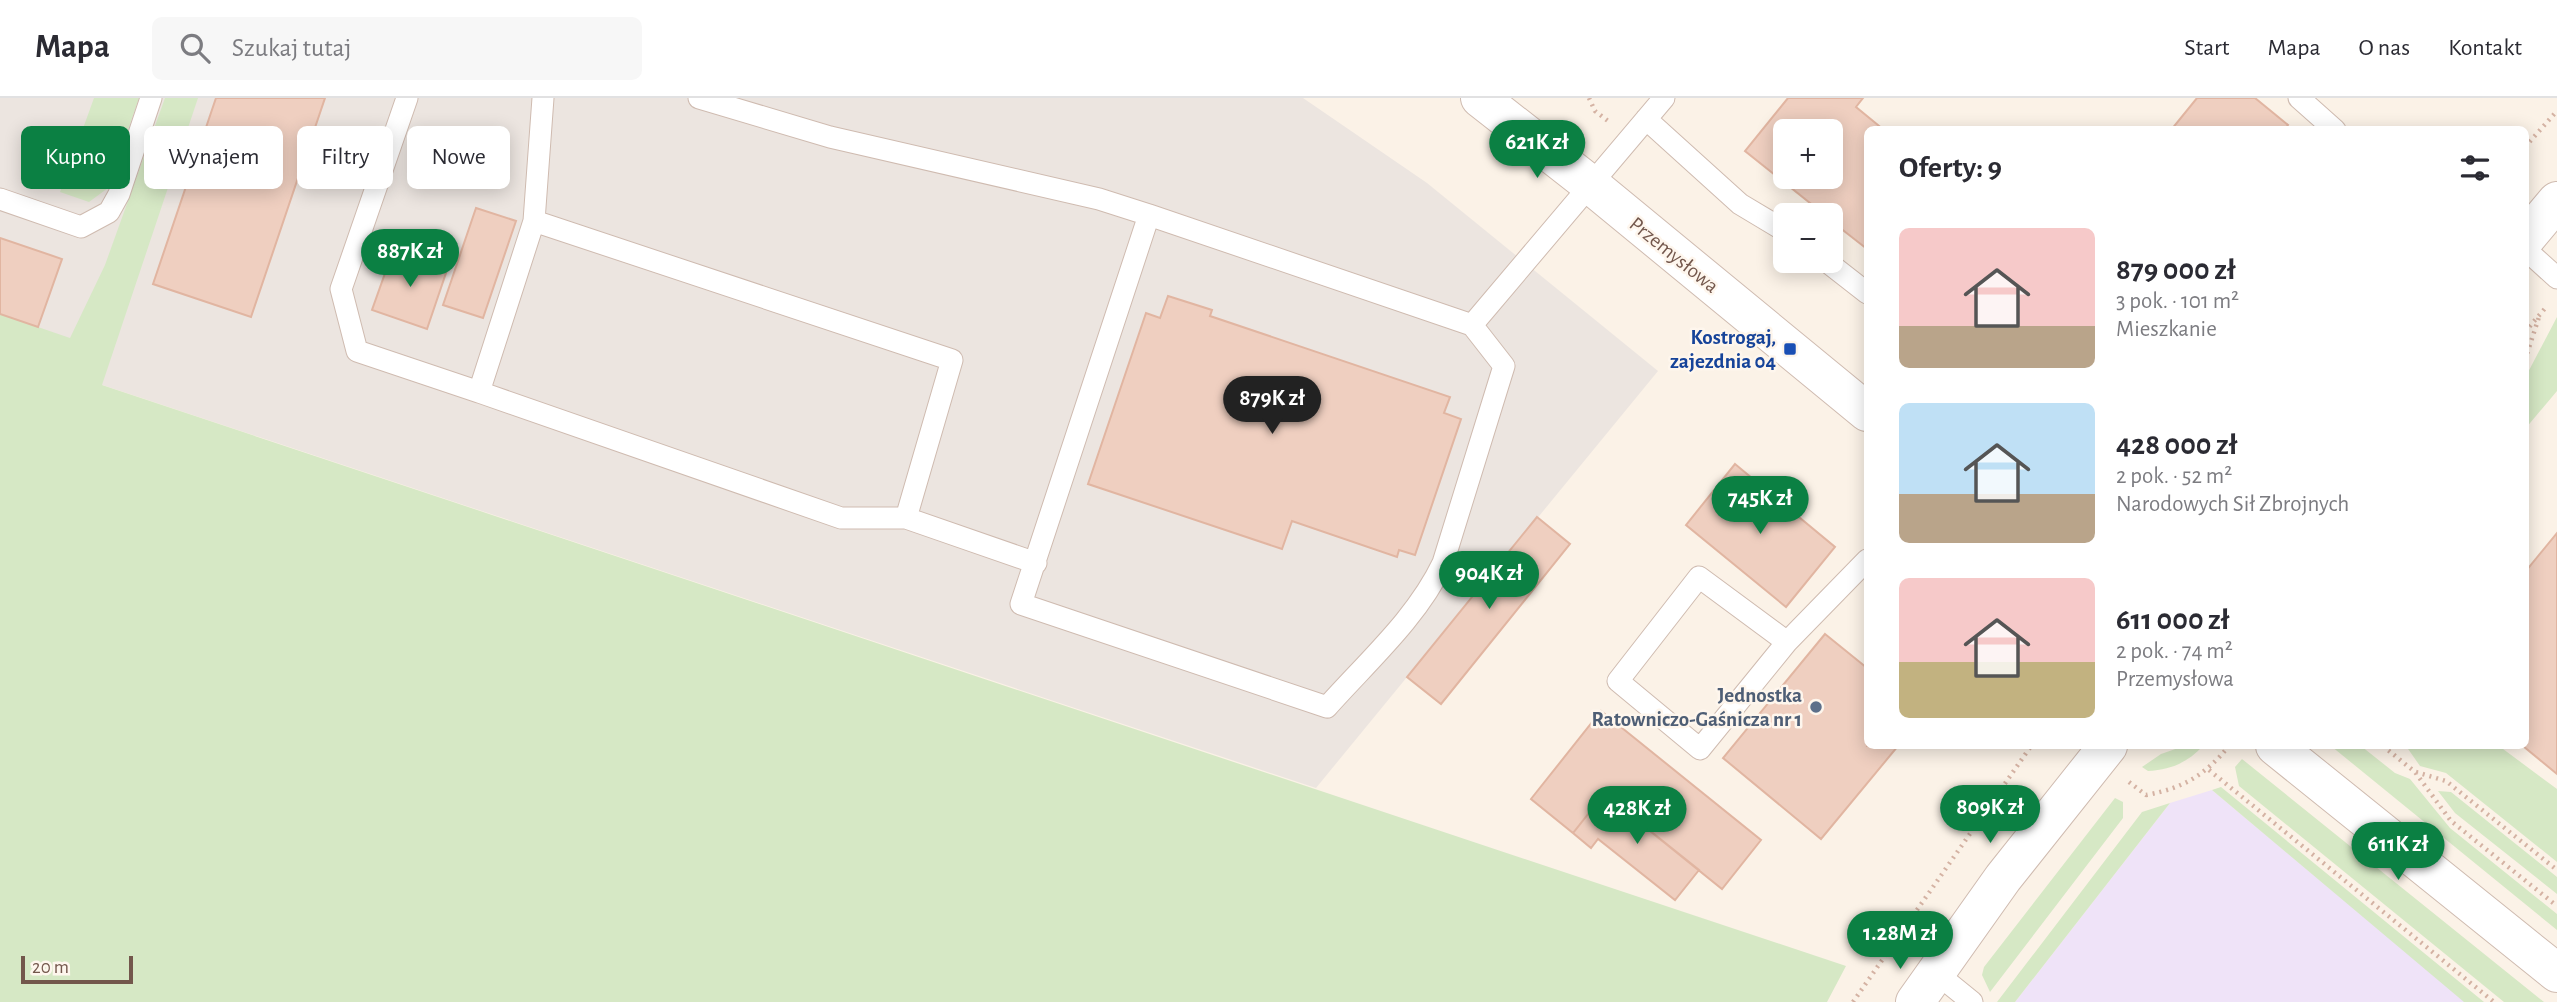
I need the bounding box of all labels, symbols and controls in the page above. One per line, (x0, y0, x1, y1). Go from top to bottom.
search box (152, 17, 642, 80)
icon: search (176, 29, 214, 67)
text: Mapa (35, 31, 110, 64)
text: Szukaj tutaj (232, 35, 351, 61)
text: Start (2184, 36, 2229, 60)
text: Mapa (2267, 36, 2321, 60)
text: O nas (2359, 36, 2410, 60)
text: Kontakt (2448, 36, 2522, 60)
map controls (1773, 119, 1843, 273)
button: + (1773, 119, 1843, 189)
pin: 621K zł (1472, 120, 1602, 180)
chip: Kupno (21, 126, 130, 189)
chip: Wynajem (144, 126, 283, 189)
chip: Filtry (297, 126, 393, 189)
chip: Nowe (407, 126, 510, 189)
text: 621K zł (1505, 131, 1569, 154)
icon: filters (2456, 149, 2494, 187)
text: Oferty: 9 (1899, 153, 2002, 183)
button: − (1773, 203, 1843, 273)
street label: Przemysłowa (1626, 213, 1723, 297)
pin: 887K zł (345, 230, 475, 289)
text: 887K zł (377, 240, 443, 263)
text: 879 000 zł (2116, 255, 2236, 285)
icon: home (1955, 256, 2039, 340)
text: 3 pok. · 101 m² (2116, 290, 2239, 313)
text: Mieszkanie (2116, 318, 2217, 341)
place label: Kostrogaj, zajezdnia 04 (1670, 327, 1776, 372)
marker: Kostrogaj, zajezdnia 04 (1782, 341, 1798, 357)
pin: 879K zł (1207, 376, 1337, 436)
text: 879K zł (1239, 387, 1305, 410)
text: 428 000 zł (2116, 430, 2237, 460)
icon: home (1955, 431, 2039, 515)
text: 2 pok. · 52 m² (2116, 465, 2232, 488)
pin: 745K zł (1695, 476, 1825, 536)
text: 745K zł (1728, 487, 1792, 510)
text: Narodowych Sił Zbrojnych (2116, 493, 2349, 516)
pin: 904K zł (1424, 552, 1554, 611)
text: 904K zł (1455, 562, 1523, 585)
text: 611 000 zł (2116, 605, 2229, 635)
icon: home (1955, 606, 2039, 690)
text: 2 pok. · 74 m² (2116, 640, 2233, 663)
text: Przemysłowa (2116, 668, 2234, 691)
place label: Jednostka Ratowniczo-Gaśnicza nr 1 (1591, 685, 1802, 730)
marker: Jednostka Ratowniczo-Gaśnicza nr 1 (1808, 699, 1824, 715)
pin: 428K zł (1572, 786, 1702, 846)
pin: 809K zł (1925, 786, 2055, 845)
text: 809K zł (1956, 796, 2024, 819)
text: 428K zł (1603, 797, 1671, 820)
pin: 611K zł (2333, 822, 2463, 882)
text: 611K zł (2368, 833, 2428, 856)
pin: 1.28M zł (1828, 912, 1972, 971)
text: 1.28M zł (1863, 922, 1937, 945)
scale bar (21, 953, 133, 985)
text: 20 m (32, 958, 69, 977)

